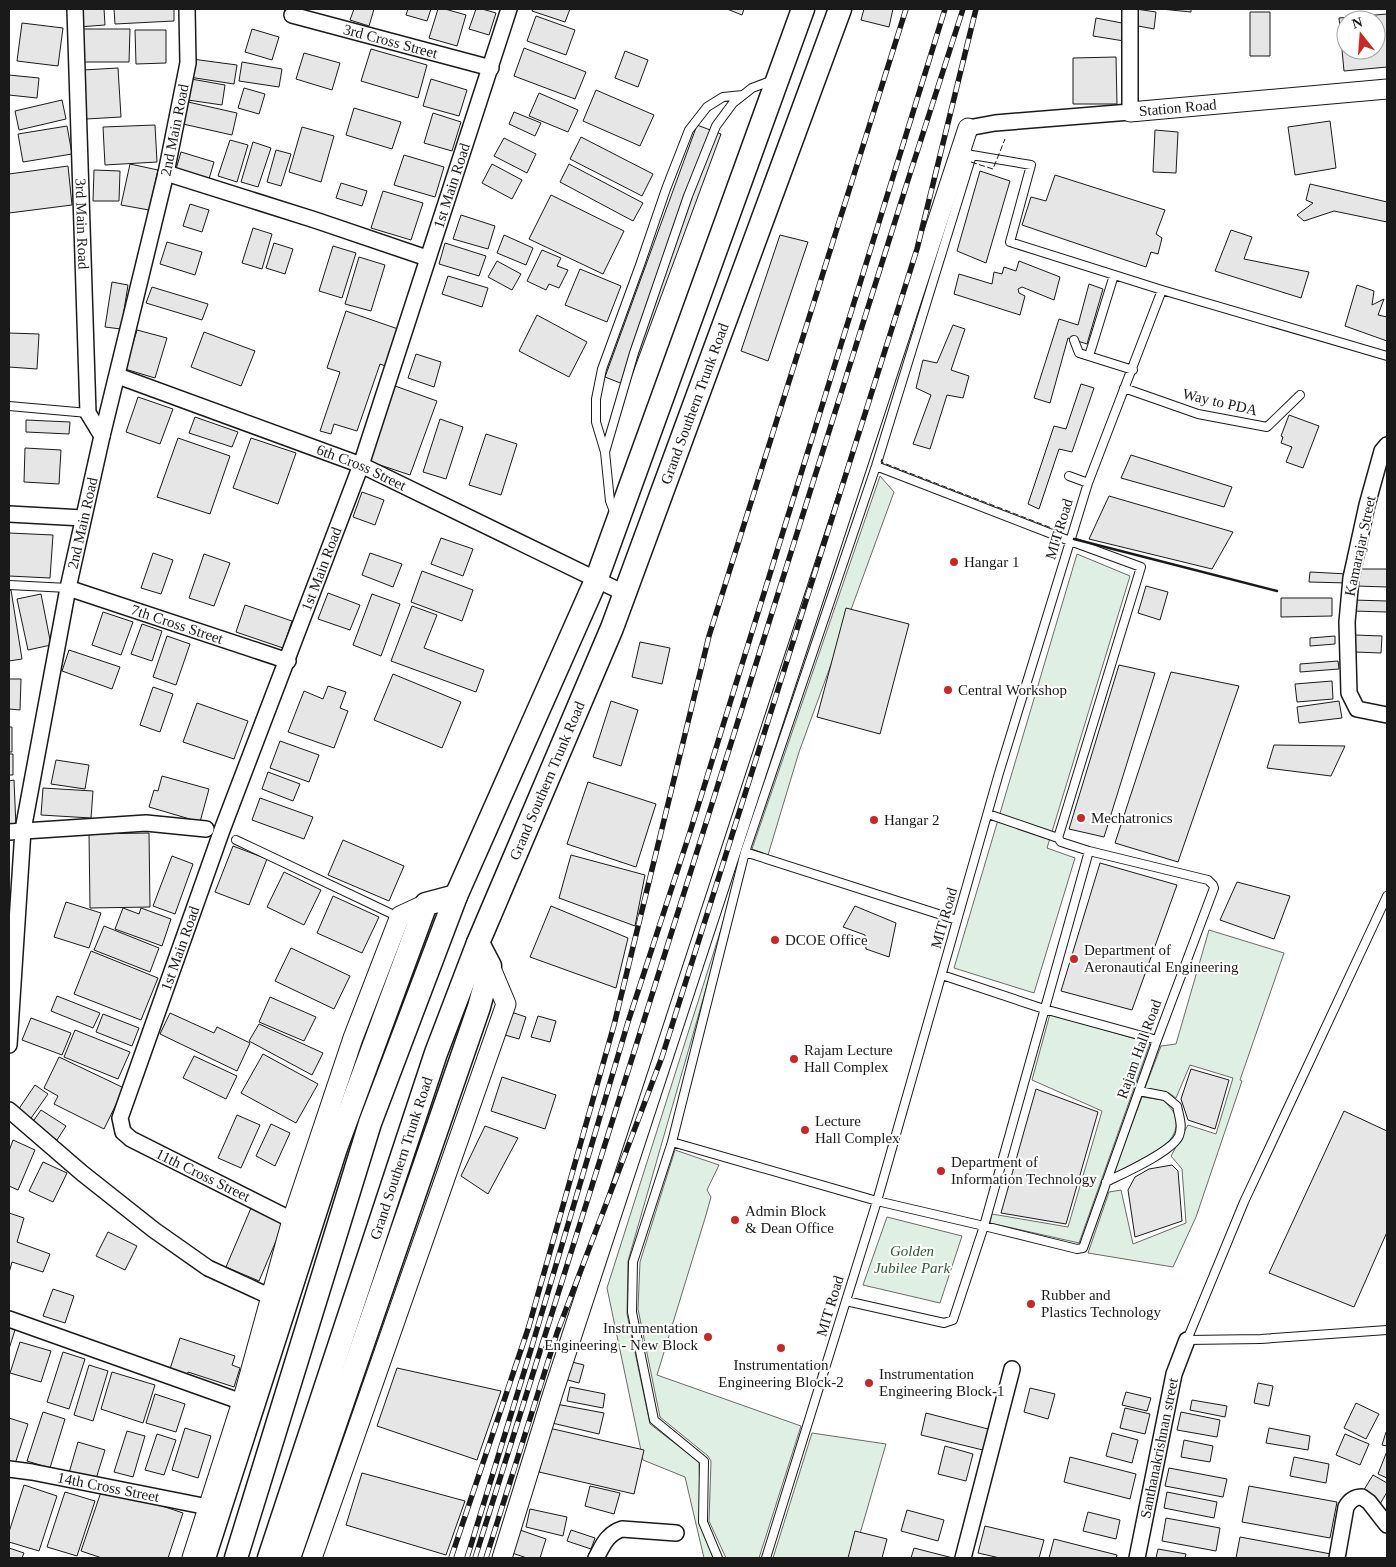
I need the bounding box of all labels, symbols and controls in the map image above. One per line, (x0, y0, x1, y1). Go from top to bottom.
north arrow (1336, 10, 1386, 60)
text: N (1350, 14, 1364, 32)
street label: 3rd Cross Street (342, 21, 440, 62)
street label: 2nd Main Road (158, 82, 192, 177)
street label: Station Road (1138, 96, 1218, 119)
street label: 1st Main Road (430, 141, 473, 230)
street label: 3rd Main Road (72, 178, 91, 270)
street label: Grand Southern Trunk Road (658, 320, 732, 486)
street label: Way to PDA (1181, 386, 1259, 418)
street label: 6th Cross Street (314, 441, 409, 494)
street label: 2nd Main Road (64, 475, 101, 571)
street label: Kamarajar Street (1342, 494, 1379, 598)
street label: MIT Road (1042, 496, 1076, 561)
street label: 1st Main Road (298, 524, 345, 613)
place label: Hangar 1 (964, 554, 1019, 570)
marker: Hangar 1 (948, 556, 960, 568)
street label: 7th Cross Street (129, 602, 226, 647)
place label: Central Workshop (958, 682, 1067, 698)
marker: Central Workshop (942, 684, 954, 696)
street label: Grand Southern Trunk Road (506, 699, 588, 862)
place label: Mechatronics (1091, 810, 1173, 826)
place label: Hangar 2 (884, 812, 939, 828)
marker: Mechatronics (1075, 812, 1087, 824)
marker: Hangar 2 (868, 814, 880, 826)
street label: MIT Road (928, 885, 960, 950)
street label: 1st Main Road (158, 904, 202, 993)
place label: DCOE Office (785, 932, 868, 948)
marker: DCOE Office (769, 934, 781, 946)
place label: Department of Aeronautical Engineering (1084, 942, 1239, 975)
marker: Department of Aeronautical Engineering (1068, 953, 1080, 965)
street label: Rajam Hall Road (1114, 997, 1164, 1101)
place label: Rajam Lecture Hall Complex (804, 1042, 893, 1075)
marker: Rajam Lecture Hall Complex (788, 1053, 800, 1065)
street label: Grand Southern Trunk Road (367, 1074, 436, 1242)
place label: Lecture Hall Complex (815, 1113, 900, 1146)
marker: Lecture Hall Complex (799, 1124, 811, 1136)
street label: 11th Cross Street (153, 1145, 253, 1205)
place label: Department of Information Technology (951, 1154, 1097, 1187)
marker: Department of Information Technology (935, 1165, 947, 1177)
place label: Admin Block & Dean Office (745, 1203, 834, 1236)
marker: Admin Block & Dean Office (729, 1214, 741, 1226)
park label: Golden Jubilee Park (874, 1243, 950, 1276)
street label: MIT Road (813, 1273, 847, 1338)
place label: Rubber and Plastics Technology (1041, 1287, 1161, 1320)
marker: Rubber and Plastics Technology (1025, 1298, 1037, 1310)
place label: Instrumentation Engineering - New Block (544, 1320, 698, 1353)
marker: Instrumentation Engineering - New Block (702, 1331, 714, 1343)
marker: Instrumentation Engineering Block-2 (775, 1342, 787, 1354)
place label: Instrumentation Engineering Block-2 (718, 1357, 844, 1390)
place label: Instrumentation Engineering Block-1 (879, 1366, 1004, 1399)
street label: Santhanakrishnan street (1137, 1376, 1181, 1520)
marker: Instrumentation Engineering Block-1 (863, 1377, 875, 1389)
street label: 14th Cross Street (56, 1469, 161, 1505)

